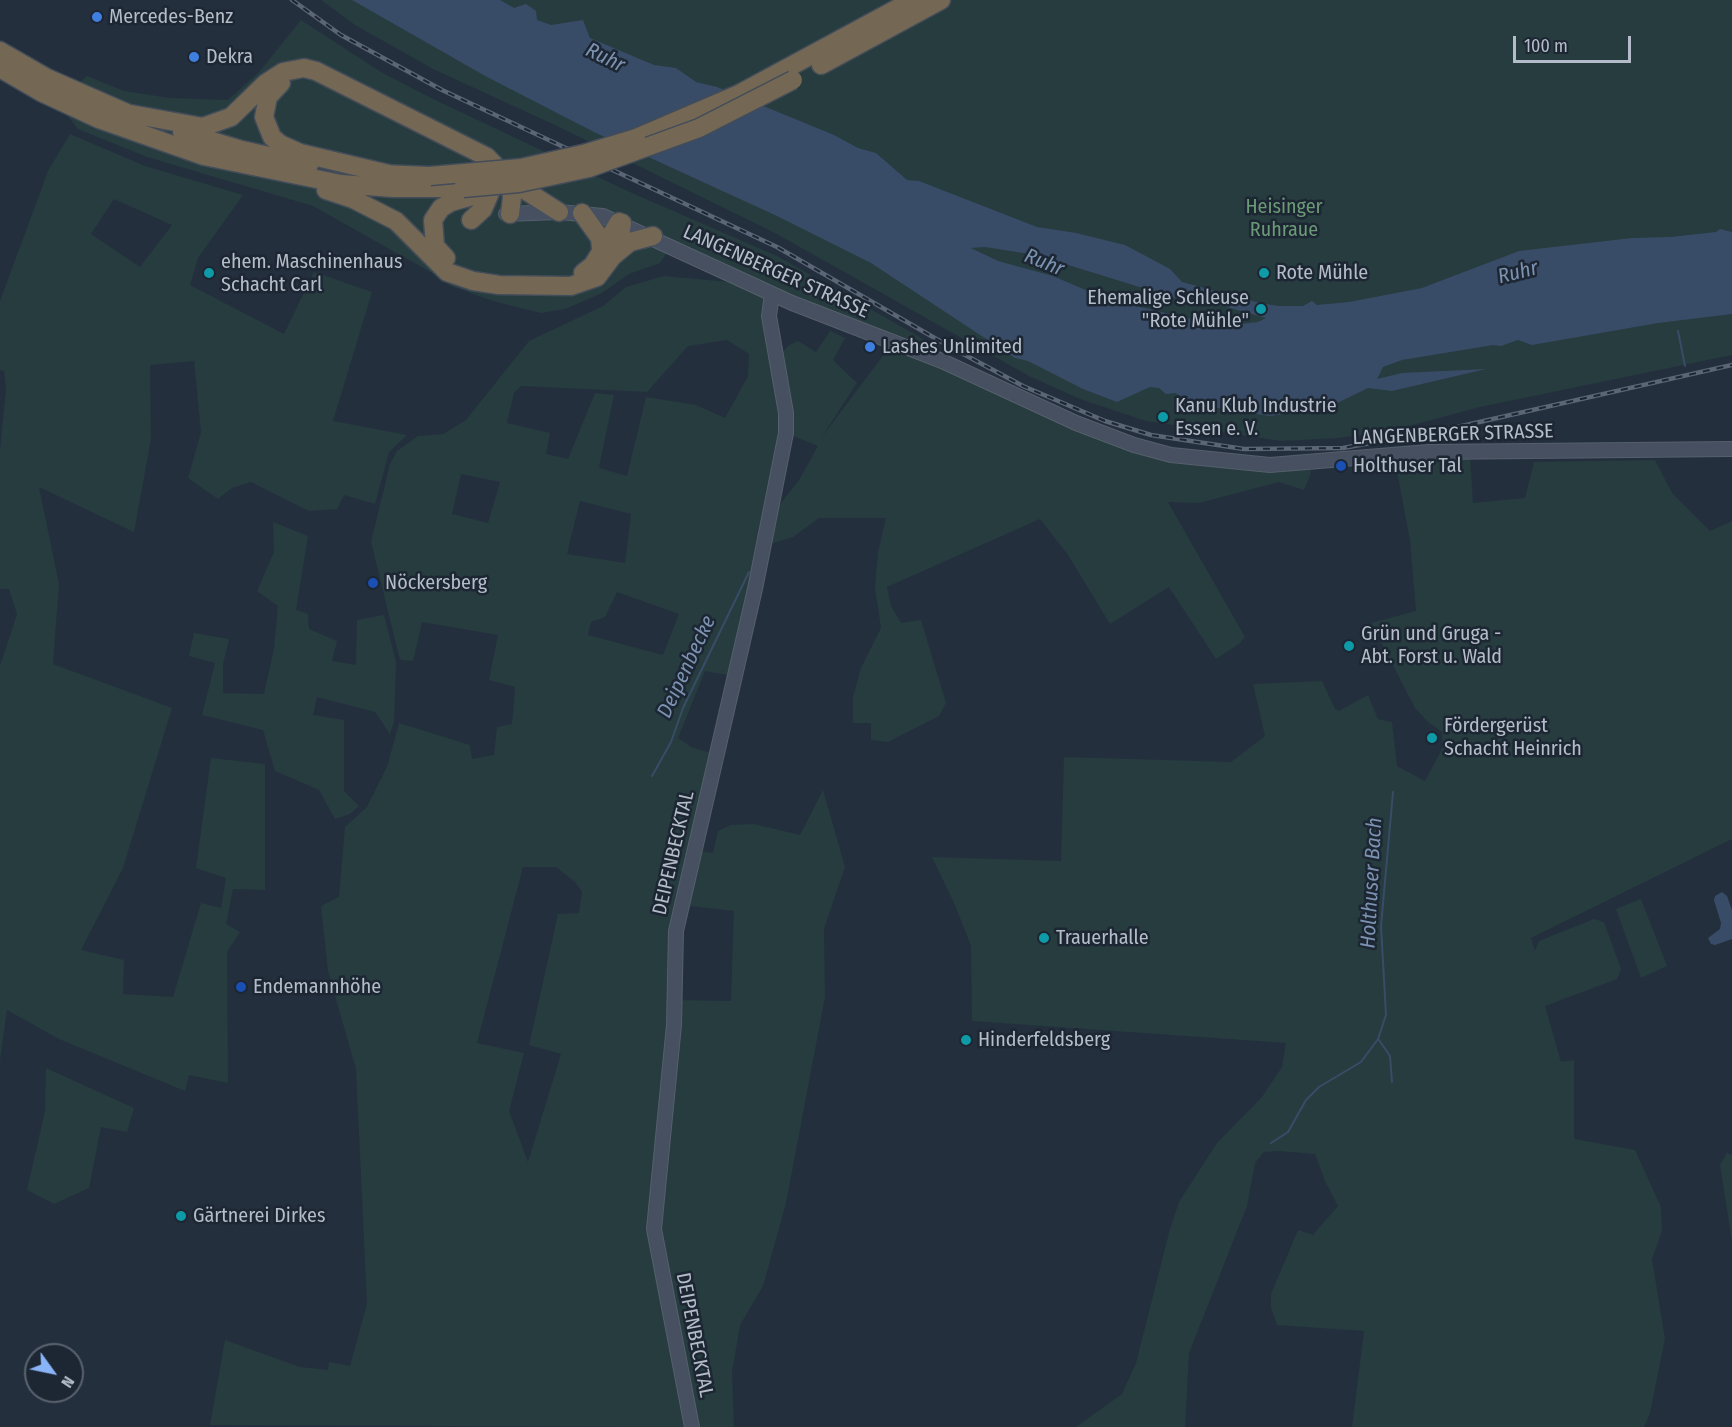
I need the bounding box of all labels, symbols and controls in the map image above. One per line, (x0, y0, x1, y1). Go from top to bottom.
place label: Mercedes-Benz (109, 5, 233, 29)
marker: Mercedes-Benz (90, 10, 104, 24)
scale bar (1516, 24, 1634, 62)
text: 100 m (1524, 35, 1568, 57)
water label: Ruhr (581, 38, 629, 78)
place label: Dekra (206, 45, 253, 69)
marker: Dekra (187, 50, 201, 64)
park label: Heisinger Ruhraue (1245, 195, 1323, 242)
street label: LANGENBERGER STRASSE (679, 220, 873, 324)
water label: Ruhr (1021, 244, 1067, 282)
place label: ehem. Maschinenhaus Schacht Carl (221, 250, 402, 297)
water label: Ruhr (1495, 256, 1541, 290)
place label: Rote Mühle (1276, 261, 1368, 285)
marker: ehem. Maschinenhaus Schacht Carl (202, 266, 216, 280)
marker: Rote Mühle (1257, 266, 1271, 280)
place label: Ehemalige Schleuse "Rote Mühle" (1087, 286, 1249, 333)
marker: Ehemalige Schleuse "Rote Mühle" (1254, 302, 1268, 316)
place label: Lashes Unlimited (882, 335, 1022, 359)
marker: Lashes Unlimited (863, 340, 877, 354)
place label: Kanu Klub Industrie Essen e. V. (1175, 394, 1337, 441)
marker: Kanu Klub Industrie Essen e. V. (1156, 410, 1170, 424)
street label: LANGENBERGER STRASSE (1352, 419, 1554, 451)
place label: Holthuser Tal (1353, 454, 1462, 478)
marker: Holthuser Tal (1334, 459, 1348, 473)
place label: Nöckersberg (385, 571, 487, 595)
marker: Nöckersberg (366, 576, 380, 590)
water label: Deipenbecke (652, 612, 722, 722)
place label: Grün und Gruga - Abt. Forst u. Wald (1361, 622, 1502, 669)
marker: Grün und Gruga - Abt. Forst u. Wald (1342, 639, 1356, 653)
place label: Fördergerüst Schacht Heinrich (1444, 714, 1582, 761)
marker: Fördergerüst Schacht Heinrich (1425, 731, 1439, 745)
street label: DEIPENBECKTAL (648, 789, 700, 917)
water label: Holthuser Bach (1356, 817, 1388, 949)
place label: Trauerhalle (1056, 926, 1149, 950)
marker: Trauerhalle (1037, 931, 1051, 945)
place label: Endemannhöhe (253, 975, 381, 999)
marker: Endemannhöhe (234, 980, 248, 994)
place label: Hinderfeldsberg (978, 1028, 1110, 1052)
marker: Hinderfeldsberg (959, 1033, 973, 1047)
place label: Gärtnerei Dirkes (193, 1204, 325, 1228)
marker: Gärtnerei Dirkes (174, 1209, 188, 1223)
street label: DEIPENBECKTAL (670, 1271, 718, 1399)
north arrow (24, 1343, 84, 1403)
text: N (57, 1373, 78, 1391)

